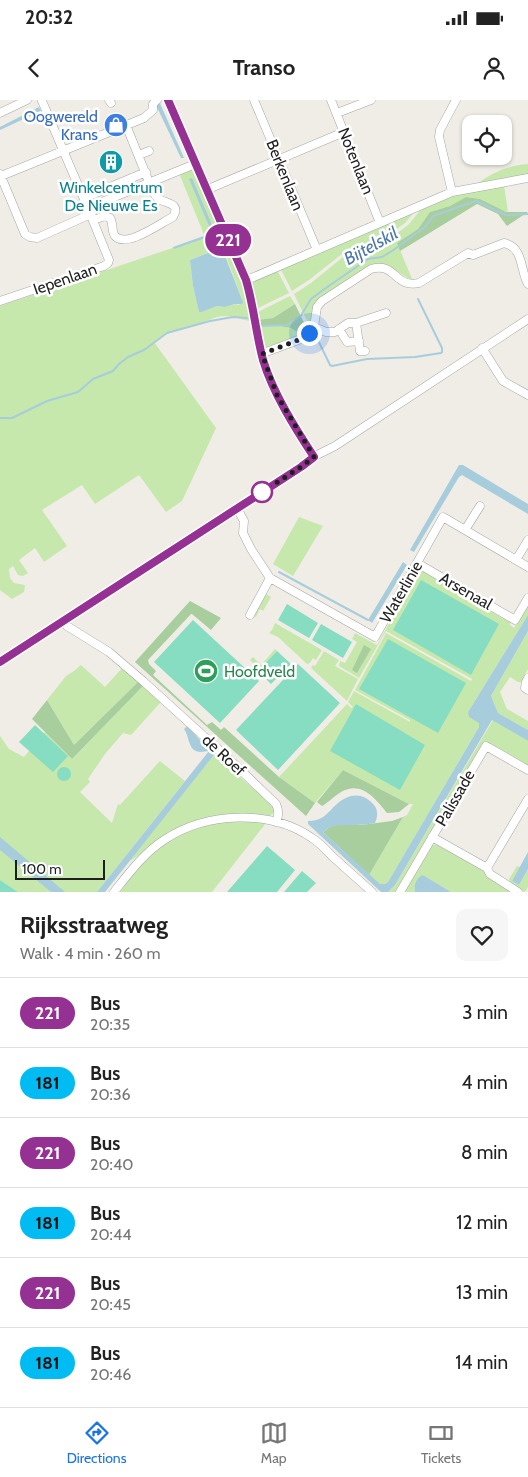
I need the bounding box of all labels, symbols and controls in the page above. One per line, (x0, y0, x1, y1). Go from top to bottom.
text: 20:32 (25, 6, 73, 29)
icon: back (20, 54, 48, 82)
text: Transo (233, 54, 295, 81)
icon: person (480, 54, 508, 82)
place label: Oogwereld Krans (24, 107, 98, 144)
shop icon: Oogwereld Krans (103, 112, 129, 138)
map controls (462, 115, 512, 165)
button: locate (462, 115, 512, 165)
street label: Notenlaan (334, 125, 378, 197)
street label: Berkenlaan (262, 137, 308, 213)
building icon: Winkelcentrum De Nieuwe Es (98, 149, 124, 175)
place label: Winkelcentrum De Nieuwe Es (59, 178, 163, 215)
water label: Bijtelskil (340, 222, 403, 270)
line badge: 221 (199, 224, 257, 256)
text: 221 (215, 229, 241, 251)
street label: Iepenlaan (31, 259, 99, 299)
your location (297, 321, 322, 346)
unlabelled marker (251, 481, 273, 503)
street label: Waterlinie (376, 558, 426, 626)
street label: Arsenaal (436, 568, 496, 614)
sports icon: Hoofdveld (193, 658, 219, 684)
place label: Hoofdveld (224, 662, 295, 681)
street label: de Roef (198, 730, 250, 780)
street label: Palissade (431, 766, 479, 830)
scale bar (15, 857, 105, 880)
text: 100 m (22, 860, 62, 878)
button: heart (456, 909, 508, 961)
text: Rijksstraatweg (20, 910, 168, 939)
text: Walk · 4 min · 260 m (20, 944, 161, 963)
text: Bus (90, 992, 120, 1015)
text: 3 min (462, 1001, 508, 1024)
text: 221 (35, 1002, 60, 1024)
text: 20:35 (90, 1015, 130, 1034)
text: Bus (90, 1062, 120, 1085)
text: 4 min (461, 1071, 508, 1094)
text: 181 (35, 1072, 60, 1094)
text: 20:36 (90, 1085, 131, 1104)
text: Bus (90, 1132, 120, 1155)
text: 8 min (461, 1141, 508, 1164)
text: 221 (35, 1142, 60, 1164)
text: 20:40 (90, 1155, 133, 1174)
text: Bus (90, 1202, 120, 1225)
text: 12 min (456, 1211, 508, 1234)
text: 181 (35, 1212, 60, 1234)
text: 20:44 (90, 1225, 131, 1244)
text: Bus (90, 1272, 120, 1295)
text: 13 min (456, 1281, 508, 1304)
text: 221 (35, 1282, 60, 1304)
text: 20:45 (90, 1295, 131, 1314)
text: Bus (90, 1342, 120, 1365)
text: 14 min (455, 1351, 508, 1374)
text: 181 (35, 1352, 60, 1374)
text: 20:46 (90, 1365, 131, 1384)
tab: Directions (67, 1419, 126, 1467)
tab: Map (260, 1419, 288, 1467)
tab: Tickets (421, 1419, 461, 1467)

